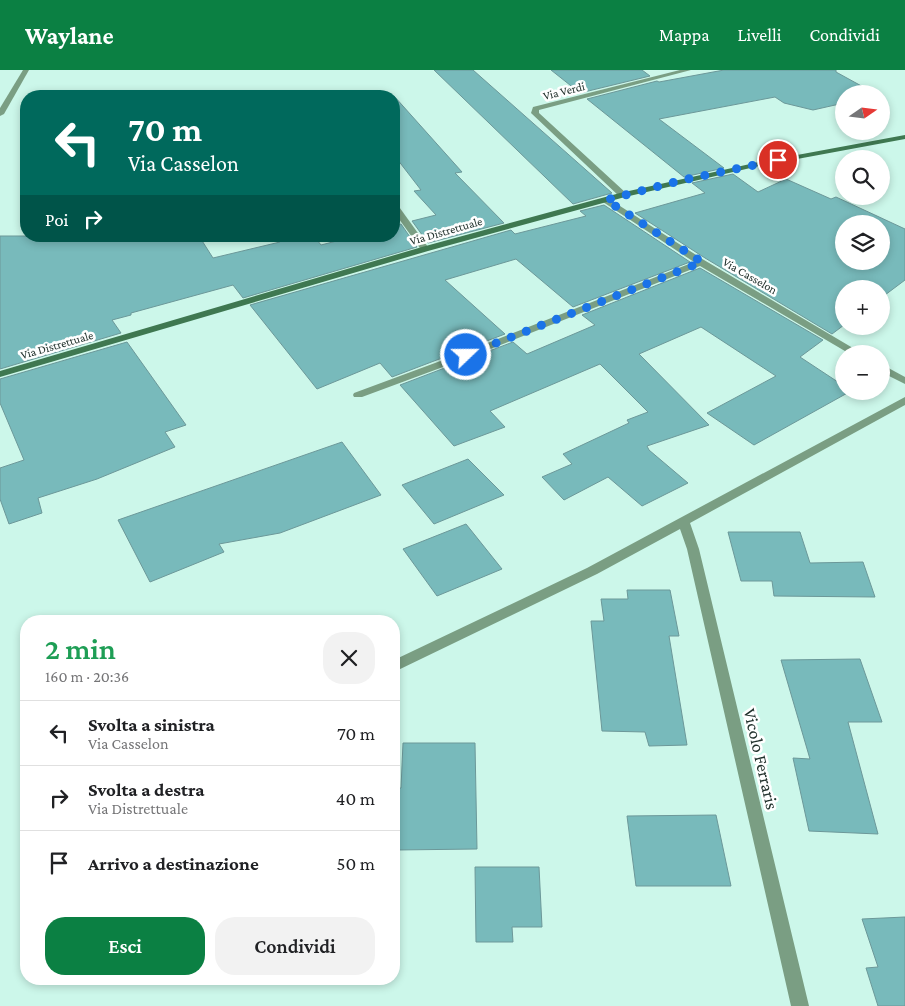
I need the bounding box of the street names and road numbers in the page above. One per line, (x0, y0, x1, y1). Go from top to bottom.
street label: Via Verdi (542, 79, 586, 103)
street label: Via Distrettuale (408, 214, 484, 248)
street label: Via Casselon (720, 255, 780, 297)
street label: Via Distrettuale (19, 328, 95, 362)
street label: Vicolo Ferraris (740, 706, 782, 812)

